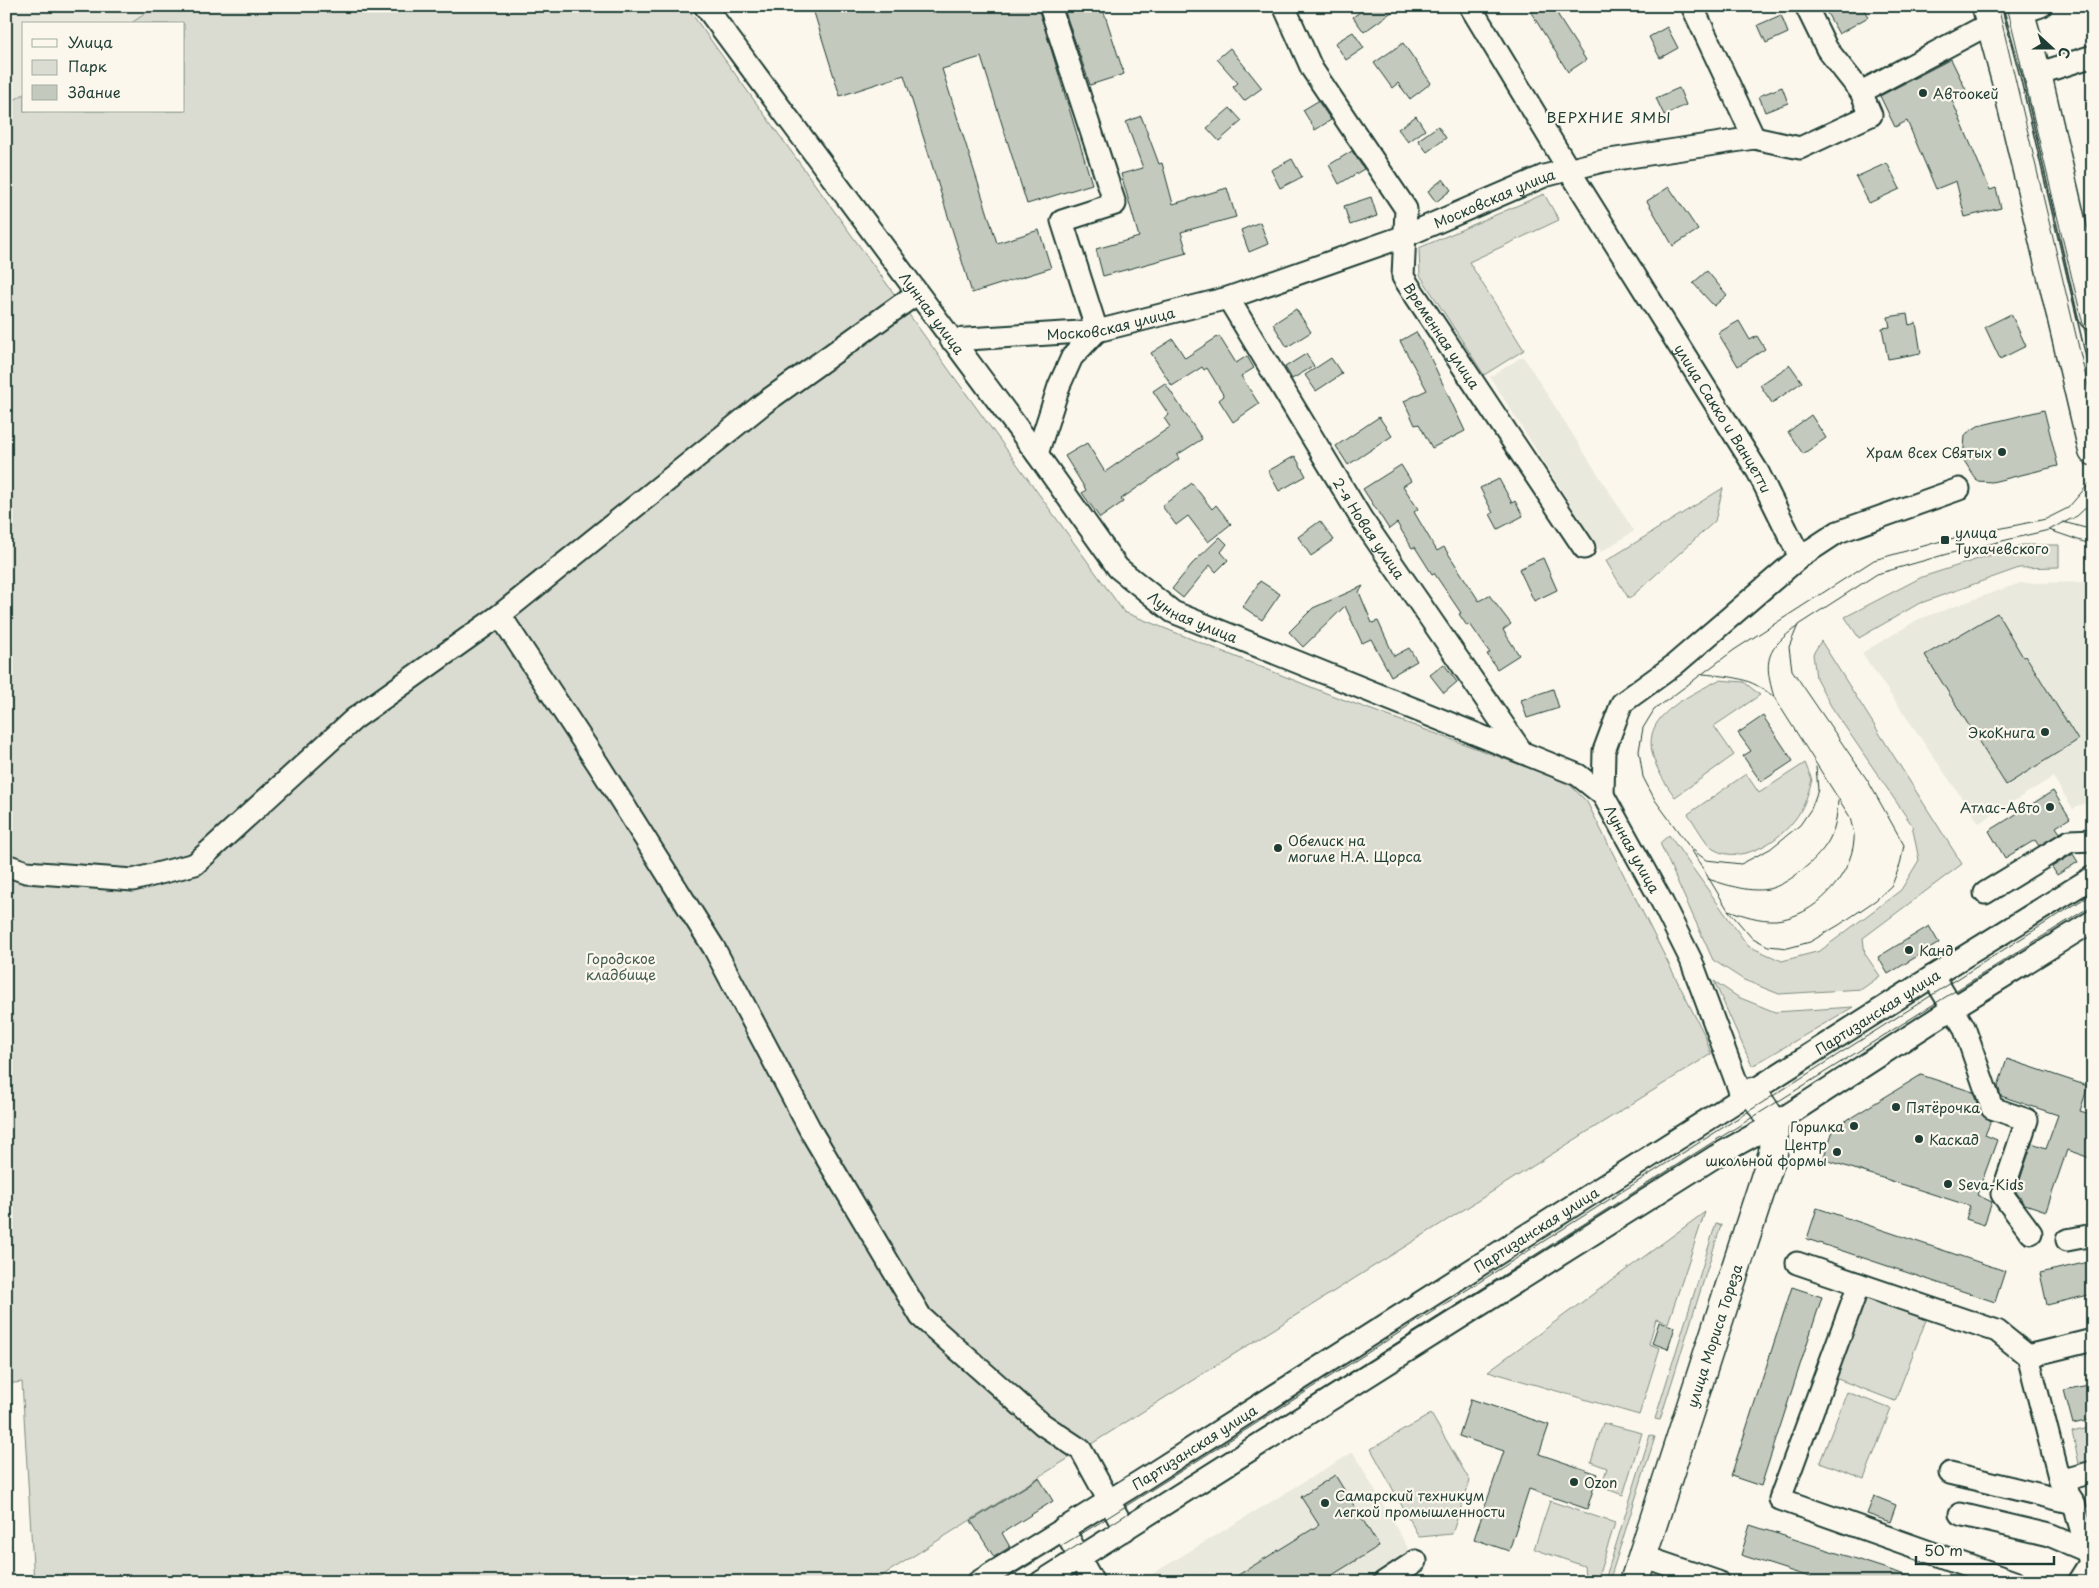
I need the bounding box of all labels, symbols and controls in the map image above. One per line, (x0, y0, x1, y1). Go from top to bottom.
legend (22, 22, 185, 112)
north arrow (2026, 22, 2076, 72)
text: Улица (68, 30, 113, 53)
text: С (2053, 44, 2076, 62)
text: Парк (68, 54, 107, 77)
text: Здание (68, 80, 121, 103)
place label: Автоокей (1933, 83, 1999, 104)
marker: Автоокей (1917, 87, 1929, 99)
district label: ВЕРХНИЕ ЯМЫ (1546, 105, 1672, 128)
street label: Московская улица (1430, 163, 1557, 233)
street label: Лунная улица (895, 267, 970, 359)
street label: Временная улица (1399, 278, 1485, 393)
street label: Московская улица (1046, 301, 1177, 345)
street label: улица Сакко и Ванцетти (1670, 340, 1777, 496)
place label: Храм всех Святых (1866, 442, 1992, 463)
marker: Храм всех Святых (1996, 446, 2008, 458)
street label: 2-я Новая улица (1328, 473, 1410, 583)
place label: улица Тухачевского (1955, 522, 2049, 559)
marker: улица Тухачевского (1939, 534, 1951, 546)
street label: Лунная улица (1144, 586, 1241, 648)
place label: ЭкоКнига (1968, 722, 2035, 743)
marker: ЭкоКнига (2039, 726, 2051, 738)
place label: Атлас-Авто (1960, 797, 2040, 818)
street label: Лунная улица (1600, 801, 1666, 897)
marker: Атлас-Авто (2044, 801, 2056, 813)
place label: Обелиск на могиле Н.А. Щорса (1288, 830, 1422, 867)
marker: Обелиск на могиле Н.А. Щорса (1272, 842, 1284, 854)
place label: Канд (1919, 940, 1954, 961)
marker: Канд (1903, 944, 1915, 956)
park label: Городское кладбище (586, 948, 656, 985)
street label: Партизанская улица (1811, 964, 1944, 1059)
place label: Пятёрочка (1906, 1097, 1980, 1118)
marker: Пятёрочка (1890, 1101, 1902, 1113)
place label: Горилка (1790, 1116, 1844, 1137)
marker: Горилка (1848, 1120, 1860, 1132)
place label: Каскад (1929, 1129, 1979, 1150)
marker: Каскад (1913, 1133, 1925, 1145)
place label: Центр школьной формы (1705, 1134, 1827, 1171)
marker: Центр школьной формы (1831, 1146, 1843, 1158)
place label: Seva-Kids (1958, 1174, 2024, 1195)
marker: Seva-Kids (1942, 1178, 1954, 1190)
street label: Партизанская улица (1469, 1181, 1603, 1277)
street label: улица Мориса Тореза (1681, 1261, 1747, 1410)
street label: Партизанская улица (1128, 1399, 1261, 1495)
place label: Ozon (1584, 1472, 1617, 1493)
marker: Ozon (1568, 1476, 1580, 1488)
place label: Самарский техникум легкой промышленности (1334, 1485, 1505, 1522)
marker: Самарский техникум легкой промышленности (1319, 1497, 1331, 1509)
scale bar (1916, 1533, 2054, 1565)
text: 50 m (1924, 1538, 1963, 1561)

